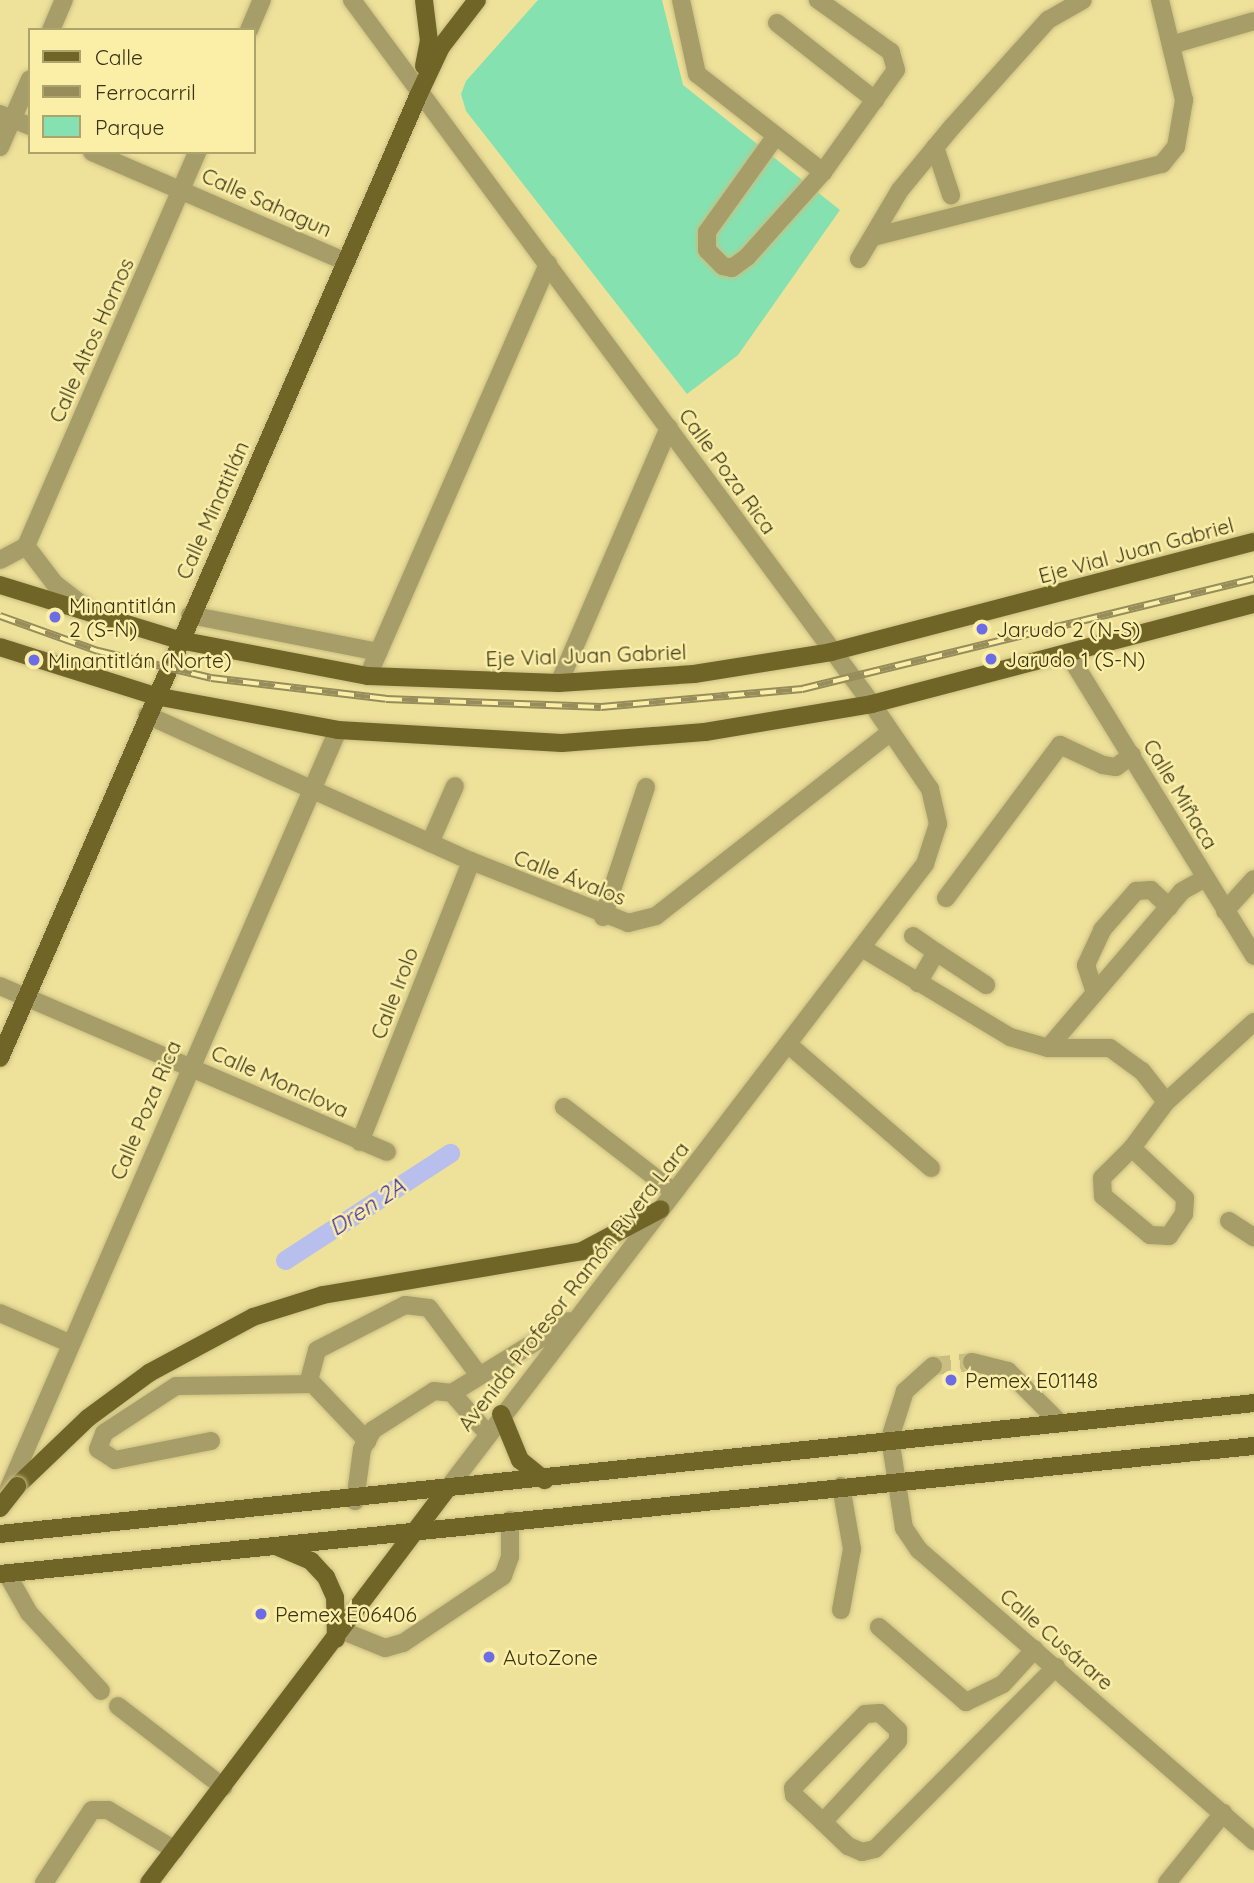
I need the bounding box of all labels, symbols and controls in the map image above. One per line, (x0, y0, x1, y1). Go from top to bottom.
legend (28, 28, 256, 154)
text: Calle (95, 44, 143, 70)
text: Ferrocarril (95, 79, 196, 105)
text: Parque (95, 114, 164, 140)
street label: Calle Sahagun (198, 162, 336, 242)
street label: Calle Altos Hornos (43, 254, 139, 426)
street label: Calle Poza Rica (674, 403, 782, 539)
street label: Calle Minatitlán (170, 437, 254, 583)
street label: Eje Vial Juan Gabriel (1036, 512, 1236, 588)
place label: Minantitlán 2 (S-N) (69, 592, 176, 642)
marker: Minantitlán 2 (S-N) (47, 609, 63, 625)
place label: Jarudo 2 (N-S) (996, 616, 1140, 642)
marker: Jarudo 2 (N-S) (974, 621, 990, 637)
street label: Eje Vial Juan Gabriel (485, 639, 687, 671)
place label: Jarudo 1 (S-N) (1005, 646, 1145, 672)
place label: Minantitlán (Norte) (48, 647, 232, 673)
marker: Jarudo 1 (S-N) (983, 651, 999, 667)
marker: Minantitlán (Norte) (26, 652, 42, 668)
street label: Calle Miñaca (1138, 734, 1224, 854)
street label: Calle Ávalos (510, 844, 630, 910)
street label: Calle Irolo (365, 944, 423, 1042)
street label: Calle Poza Rica (104, 1037, 186, 1183)
street label: Calle Monclova (207, 1039, 353, 1123)
street label: Avenida Profesor Ramón Rivera Lara (452, 1136, 694, 1436)
water label: Dren 2A (324, 1172, 410, 1242)
place label: Pemex E01148 (965, 1367, 1098, 1393)
marker: Pemex E01148 (943, 1372, 959, 1388)
street label: Calle Cusárare (995, 1583, 1119, 1695)
place label: Pemex E06406 (275, 1601, 417, 1627)
marker: Pemex E06406 (253, 1606, 269, 1622)
place label: AutoZone (503, 1644, 598, 1670)
marker: AutoZone (481, 1649, 497, 1665)

